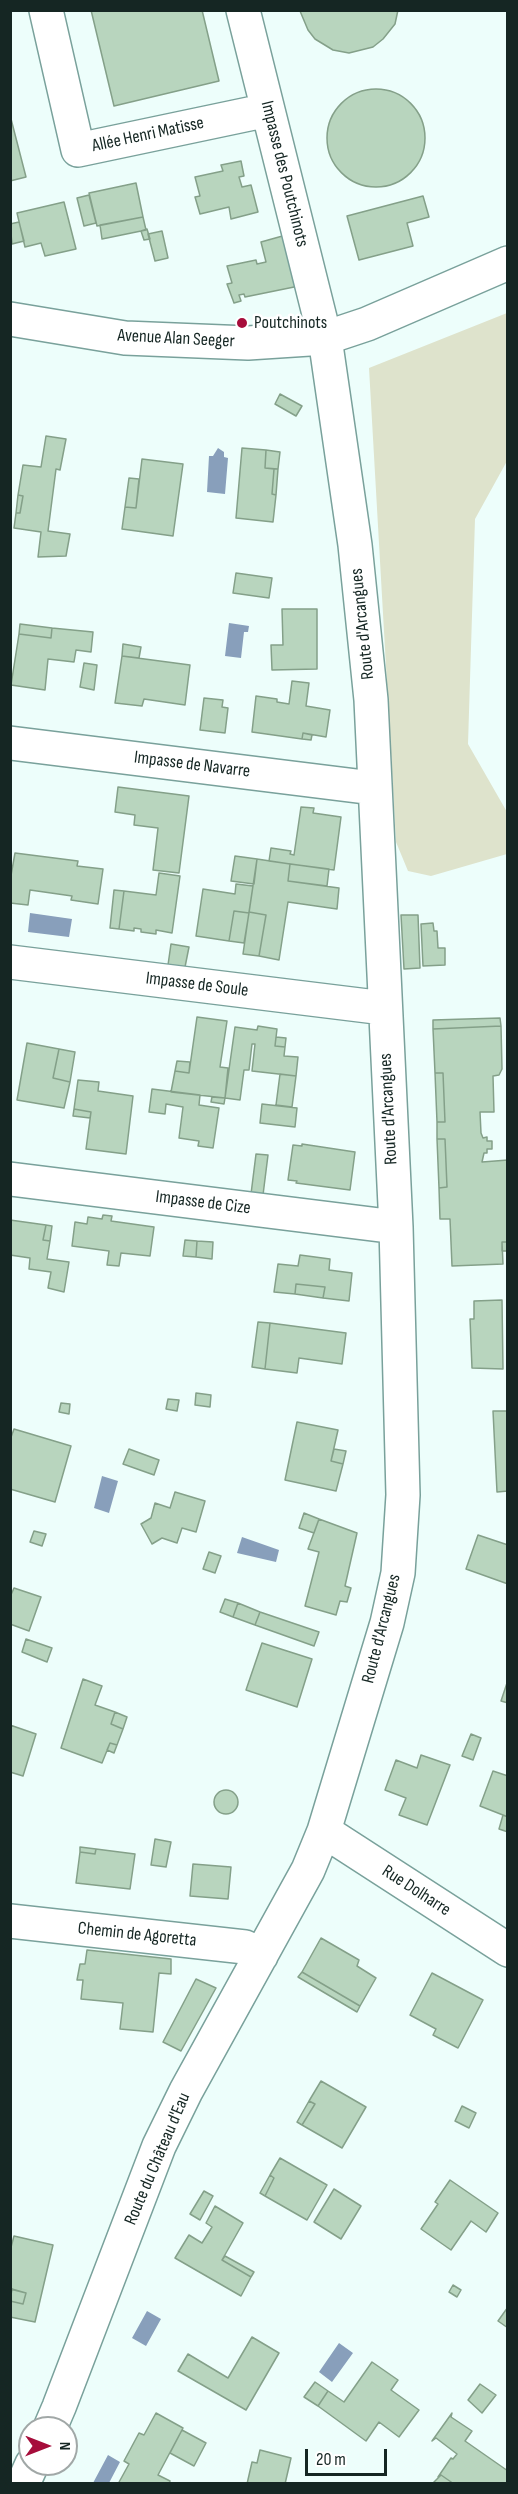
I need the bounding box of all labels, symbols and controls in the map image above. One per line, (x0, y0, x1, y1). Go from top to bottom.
street label: Impasse des Poutchinots (255, 99, 313, 249)
street label: Allée Henri Matisse (90, 113, 206, 157)
place label: Poutchinots (254, 312, 327, 334)
marker: Poutchinots (235, 316, 249, 330)
street label: Avenue Alan Seeger (117, 325, 235, 353)
street label: Route d'Arcangues (346, 567, 380, 681)
street label: Impasse de Navarre (133, 747, 251, 783)
street label: Impasse de Soule (144, 968, 250, 1002)
street label: Route d'Arcangues (375, 1053, 403, 1165)
street label: Impasse de Cize (154, 1186, 252, 1220)
street label: Route d'Arcangues (358, 1572, 406, 1686)
street label: Rue Dolharre (378, 1861, 454, 1921)
street label: Chemin de Agoretta (77, 1918, 197, 1952)
street label: Route du Château d'Eau (120, 2090, 196, 2228)
north arrow (18, 2416, 78, 2476)
scale bar (308, 2437, 390, 2475)
text: N (55, 2442, 74, 2450)
text: 20 m (316, 2449, 346, 2470)

